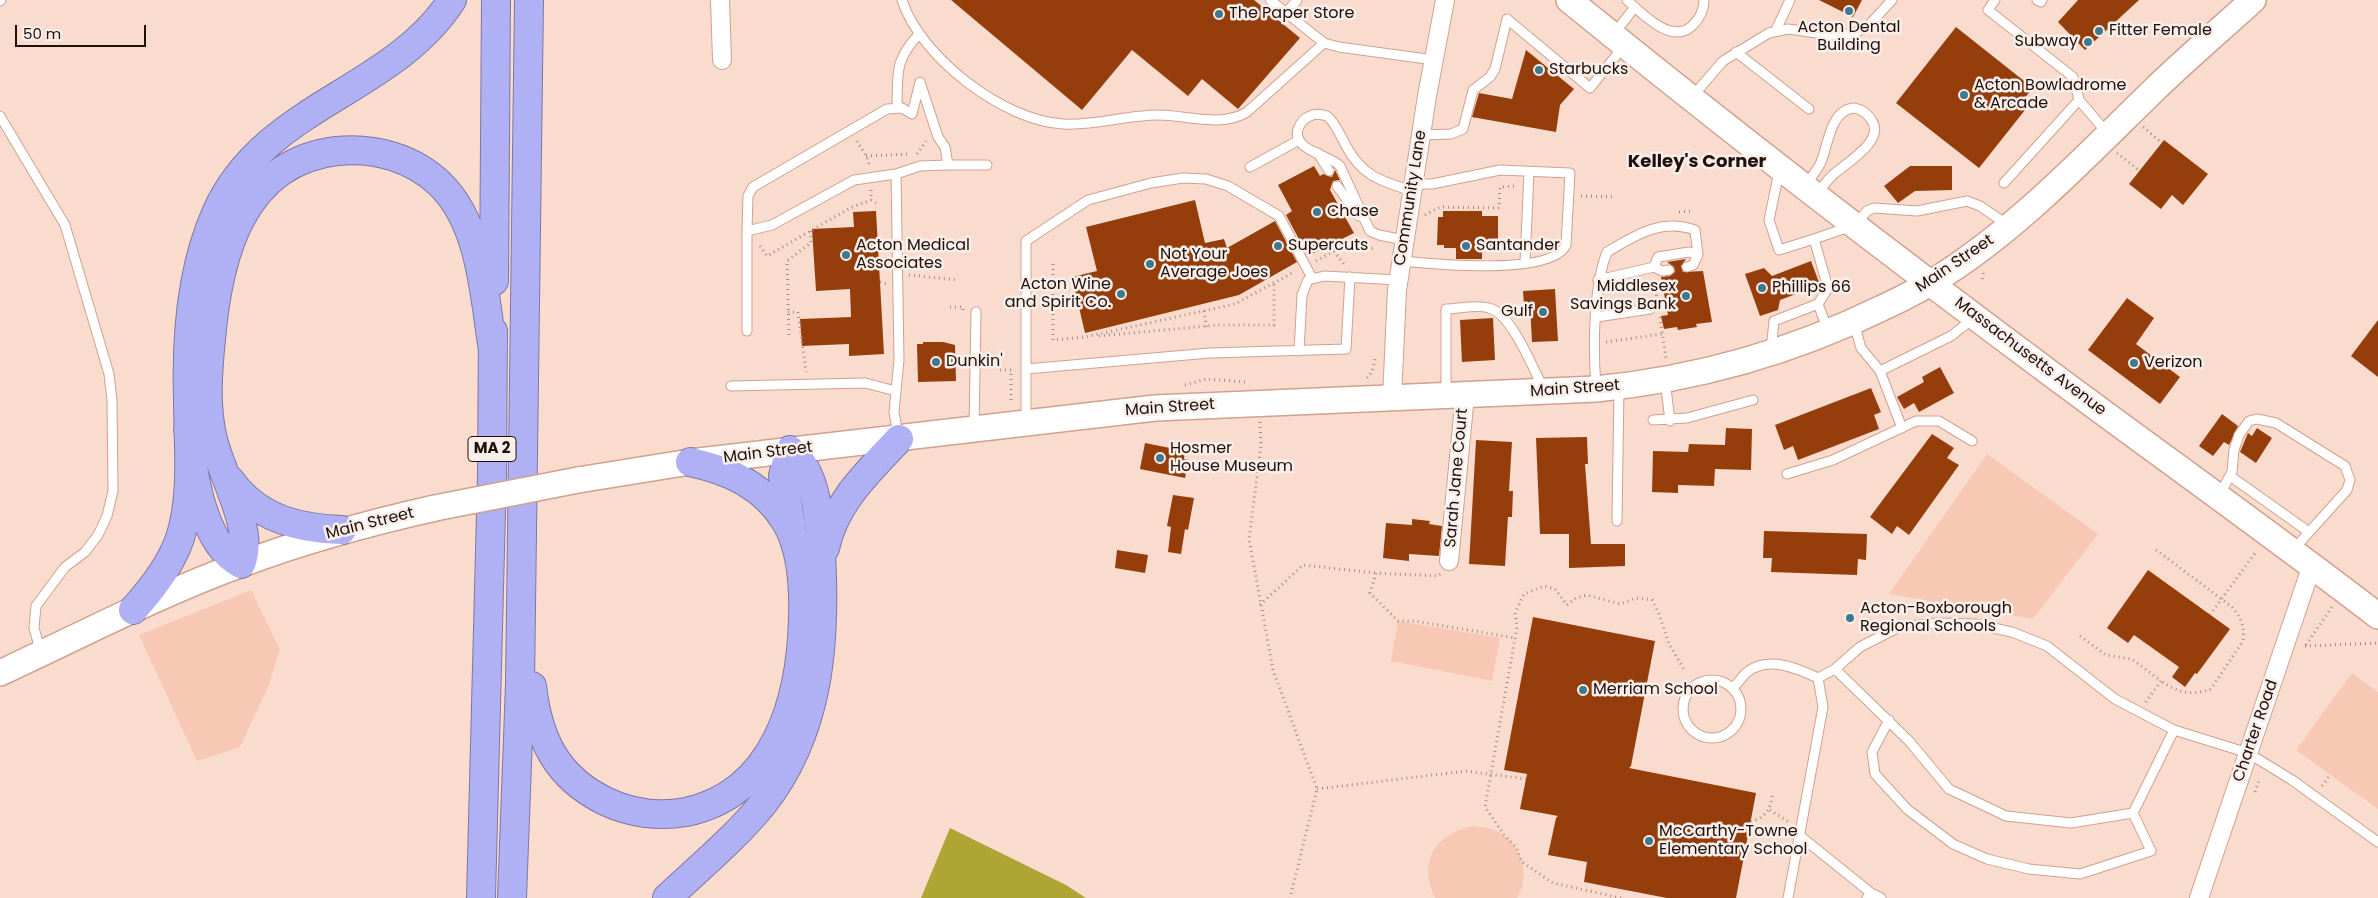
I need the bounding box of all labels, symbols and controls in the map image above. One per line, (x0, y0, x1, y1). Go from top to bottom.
place label: The Paper Store (1229, 4, 1354, 24)
marker: Acton Dental Building (1843, 5, 1855, 17)
marker: The Paper Store (1213, 8, 1225, 20)
scale bar (18, 15, 149, 47)
place label: Acton Dental Building (1797, 18, 1901, 56)
place label: Fitter Female (2109, 21, 2212, 41)
text: 50 m (23, 23, 61, 44)
marker: Fitter Female (2093, 25, 2105, 37)
place label: Subway (2015, 32, 2078, 52)
marker: Subway (2082, 36, 2094, 48)
place label: Starbucks (1549, 60, 1628, 80)
marker: Starbucks (1533, 64, 1545, 76)
place label: Acton Bowladrome & Arcade (1974, 76, 2126, 114)
marker: Acton Bowladrome & Arcade (1958, 89, 1970, 101)
street label: Community Lane (1391, 129, 1431, 267)
district label: Kelley's Corner (1628, 151, 1766, 173)
place label: Chase (1327, 202, 1379, 222)
marker: Chase (1311, 206, 1323, 218)
street label: Main Street (1912, 231, 1998, 297)
place label: Acton Medical Associates (856, 236, 970, 274)
place label: Supercuts (1288, 236, 1368, 256)
place label: Santander (1476, 236, 1560, 256)
marker: Supercuts (1272, 240, 1284, 252)
marker: Santander (1460, 240, 1472, 252)
place label: Not Your Average Joes (1160, 245, 1268, 283)
marker: Acton Medical Associates (840, 249, 852, 261)
marker: Not Your Average Joes (1144, 258, 1156, 270)
place label: Acton Wine and Spirit Co. (1005, 275, 1111, 313)
place label: Middlesex Savings Bank (1570, 277, 1676, 315)
place label: Phillips 66 (1772, 278, 1851, 298)
marker: Phillips 66 (1756, 282, 1768, 294)
marker: Acton Wine and Spirit Co. (1115, 288, 1127, 300)
marker: Middlesex Savings Bank (1680, 290, 1692, 302)
street label: Massachusetts Avenue (1950, 294, 2110, 420)
place label: Gulf (1501, 302, 1533, 322)
marker: Gulf (1537, 306, 1549, 318)
place label: Dunkin' (946, 352, 1003, 372)
place label: Verizon (2144, 353, 2202, 373)
marker: Dunkin' (930, 356, 942, 368)
marker: Verizon (2128, 357, 2140, 369)
street label: Main Street (1529, 376, 1621, 402)
street label: Main Street (1124, 395, 1216, 421)
street label: Sarah Jane Court (1441, 408, 1473, 548)
road number: MA 2 (468, 436, 516, 462)
street label: Main Street (722, 438, 814, 468)
place label: Hosmer House Museum (1170, 439, 1293, 477)
marker: Hosmer House Museum (1154, 452, 1166, 464)
street label: Main Street (324, 504, 416, 544)
place label: Acton-Boxborough Regional Schools (1860, 599, 2012, 637)
marker: Acton-Boxborough Regional Schools (1844, 612, 1856, 624)
street label: Charter Road (2230, 677, 2282, 785)
place label: Merriam School (1593, 680, 1718, 700)
marker: Merriam School (1577, 684, 1589, 696)
place label: McCarthy-Towne Elementary School (1659, 822, 1807, 860)
marker: McCarthy-Towne Elementary School (1643, 835, 1655, 847)

